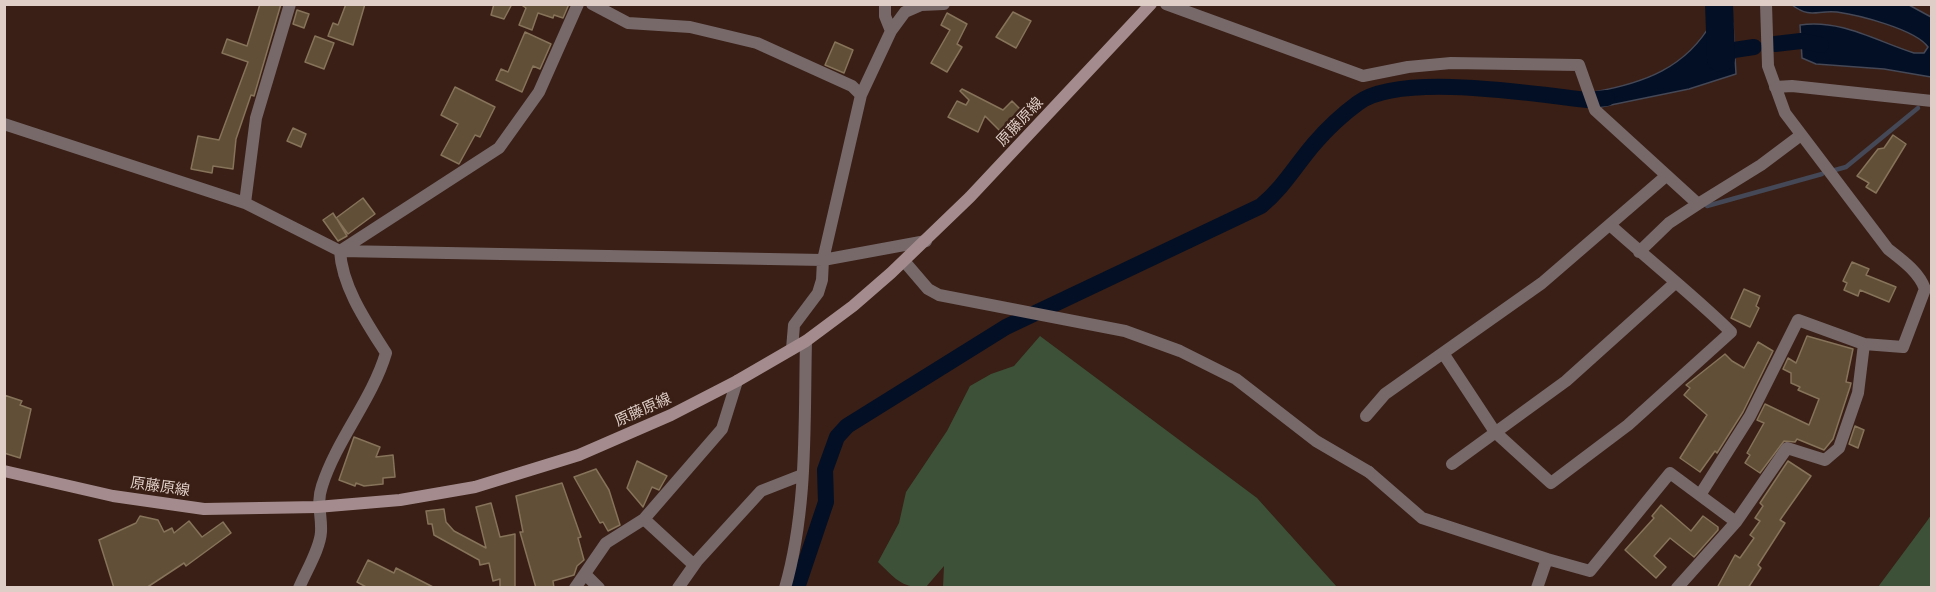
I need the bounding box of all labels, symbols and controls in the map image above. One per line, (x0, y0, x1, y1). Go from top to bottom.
street label: 原藤原線 (993, 94, 1047, 150)
street label: 原藤原線 (612, 390, 674, 430)
street label: 原藤原線 (129, 474, 191, 500)

